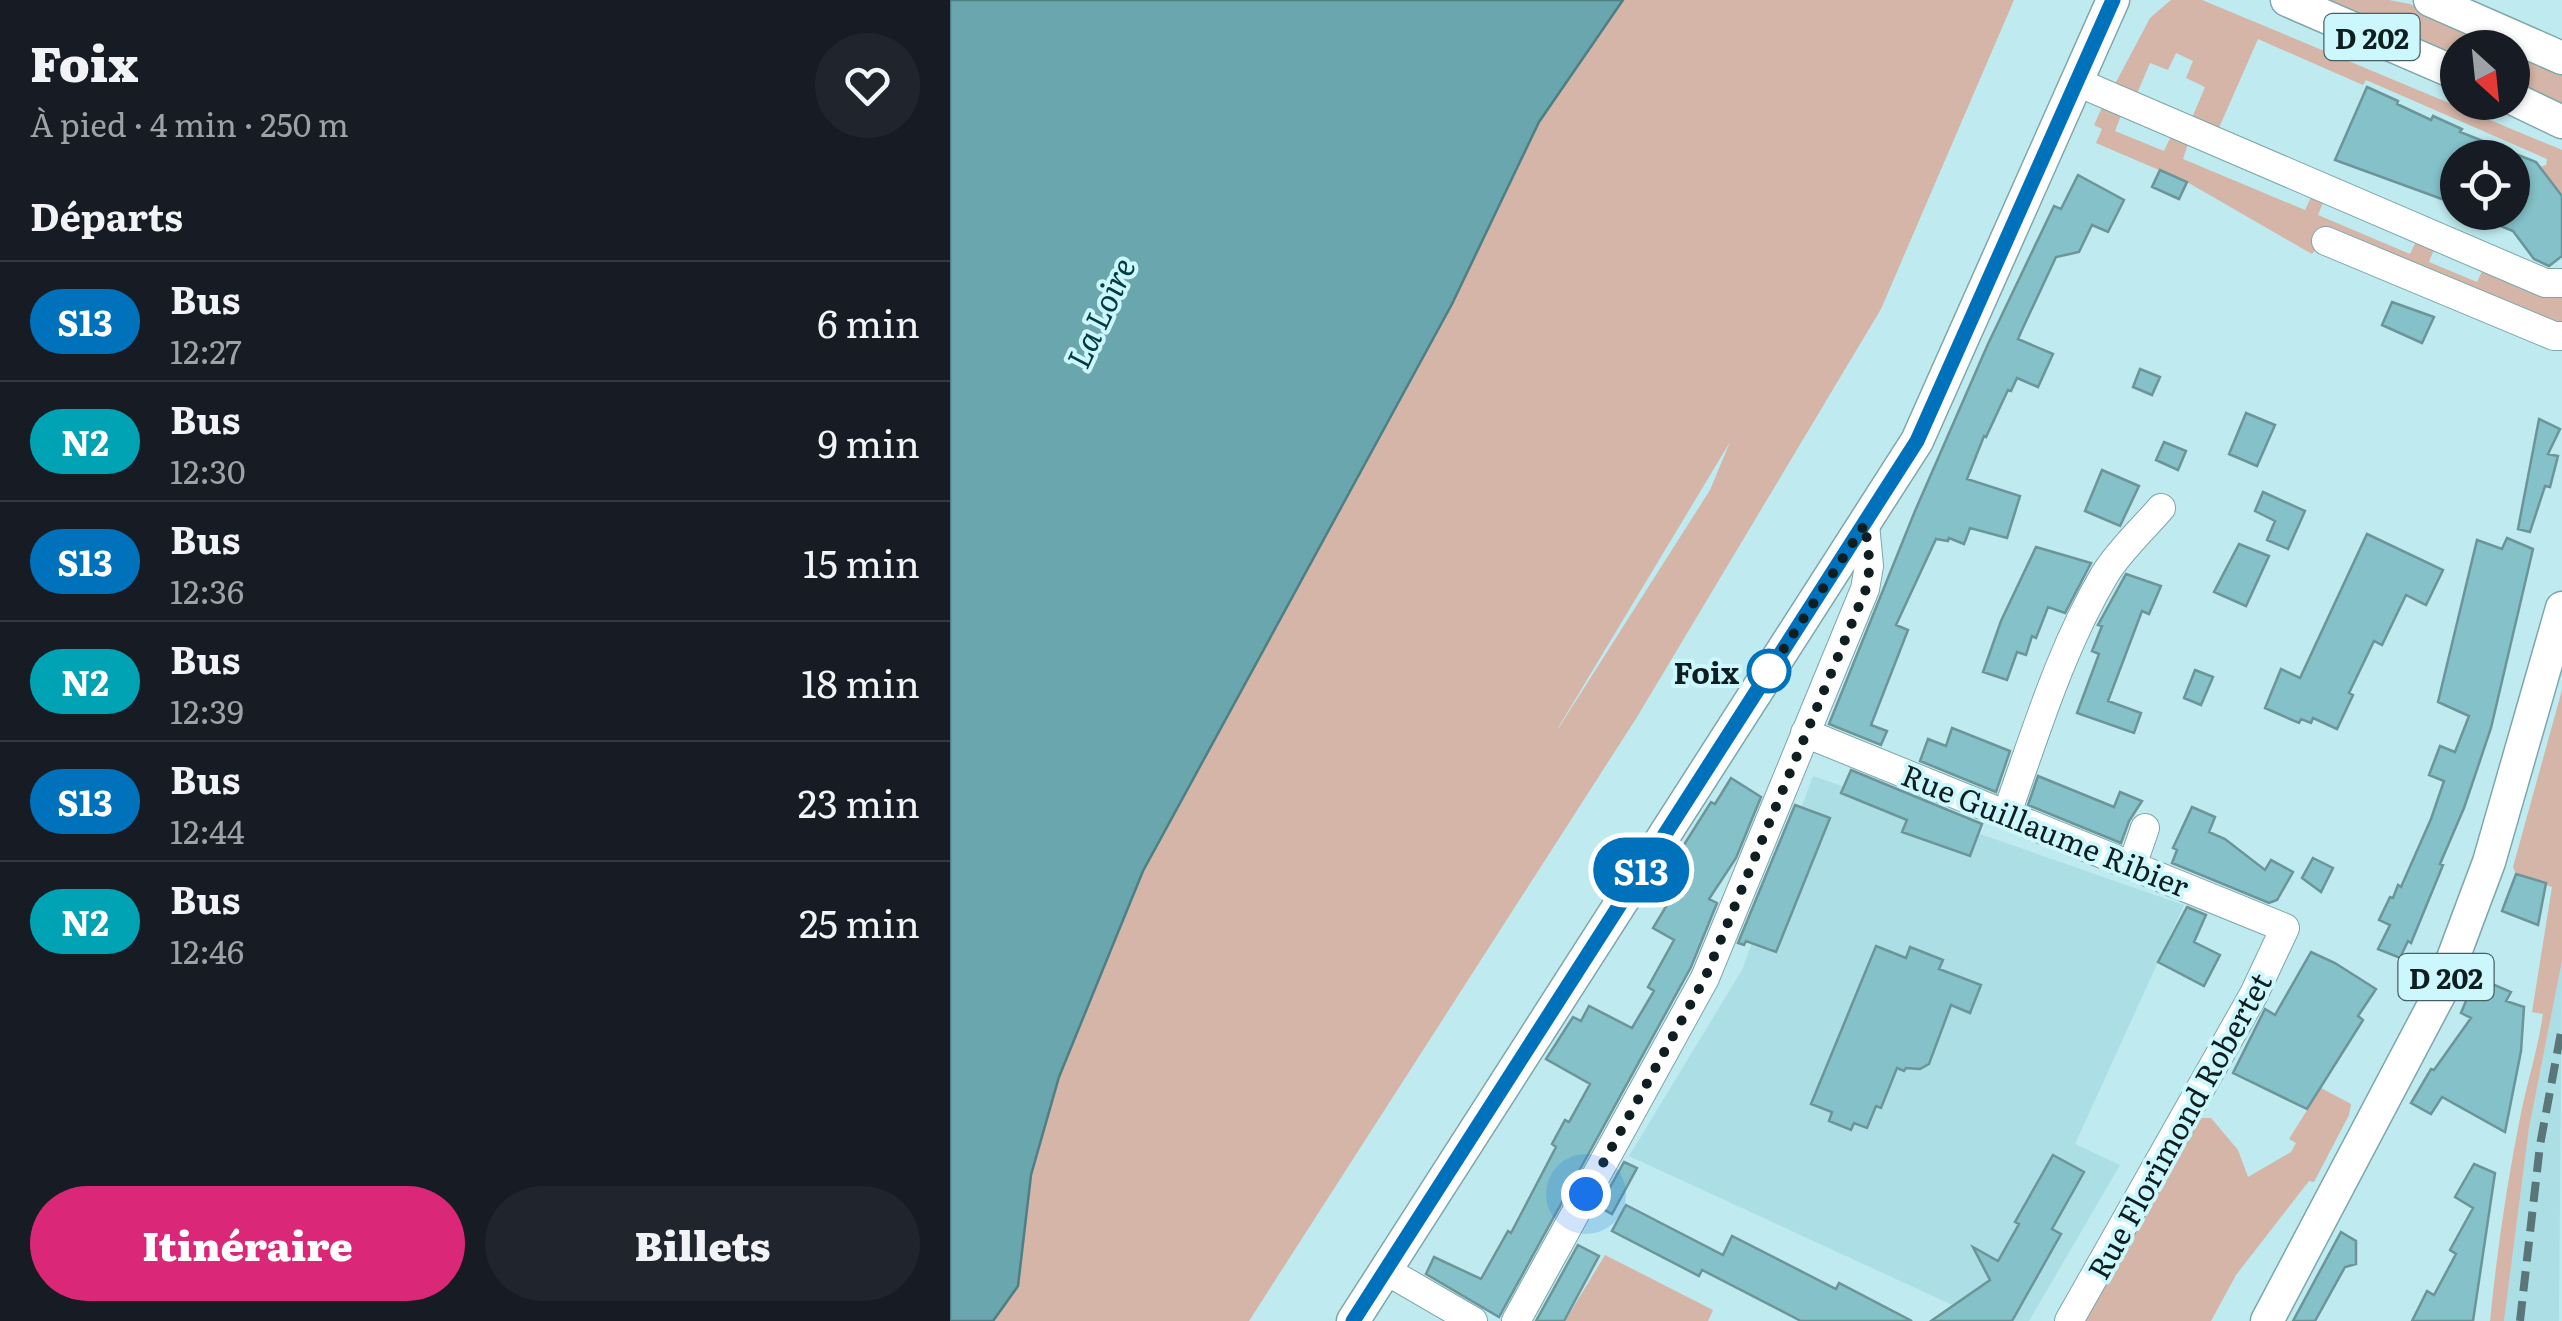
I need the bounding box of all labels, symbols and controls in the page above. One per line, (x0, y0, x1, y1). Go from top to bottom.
road number: D 202 (2324, 14, 2420, 60)
text: Foix (30, 26, 138, 97)
north arrow (2440, 30, 2530, 120)
map controls (2440, 30, 2530, 230)
button: heart (815, 33, 920, 138)
text: À pied · 4 min · 250 m (30, 99, 349, 147)
button: locate (2440, 140, 2530, 230)
text: Départs (30, 186, 183, 243)
water label: La Loire (1053, 249, 1145, 375)
text: Bus (170, 269, 241, 326)
text: 6 min (817, 293, 920, 350)
text: S13 (57, 295, 113, 347)
text: 12:27 (170, 326, 242, 374)
text: Bus (170, 389, 241, 446)
text: 9 min (818, 413, 920, 470)
text: N2 (61, 415, 109, 467)
text: 12:30 (170, 446, 245, 494)
text: Bus (170, 509, 241, 566)
text: 15 min (803, 533, 920, 590)
text: S13 (57, 535, 113, 587)
text: 12:36 (170, 566, 244, 614)
text: Bus (170, 629, 241, 686)
place label: Foix (1674, 649, 1739, 693)
marker: Foix (1748, 650, 1790, 692)
text: 18 min (801, 653, 920, 710)
text: N2 (61, 655, 109, 707)
text: 12:39 (170, 686, 244, 734)
text: Bus (170, 749, 241, 806)
street label: Rue Guillaume Ribier (1896, 751, 2196, 907)
text: 23 min (798, 773, 920, 830)
text: S13 (57, 775, 113, 827)
text: 12:44 (170, 806, 245, 854)
line badge: S13 (1584, 838, 1698, 902)
text: S13 (1613, 844, 1669, 896)
text: Bus (170, 869, 241, 926)
text: 25 min (799, 893, 920, 950)
text: N2 (61, 895, 109, 947)
text: 12:46 (170, 926, 244, 974)
road number: D 202 (2398, 954, 2494, 1000)
street label: Rue Florimond Robertet (2075, 964, 2281, 1286)
your location (1561, 1169, 1611, 1219)
button: Itinéraire (30, 1186, 465, 1301)
button: Billets (485, 1186, 920, 1301)

